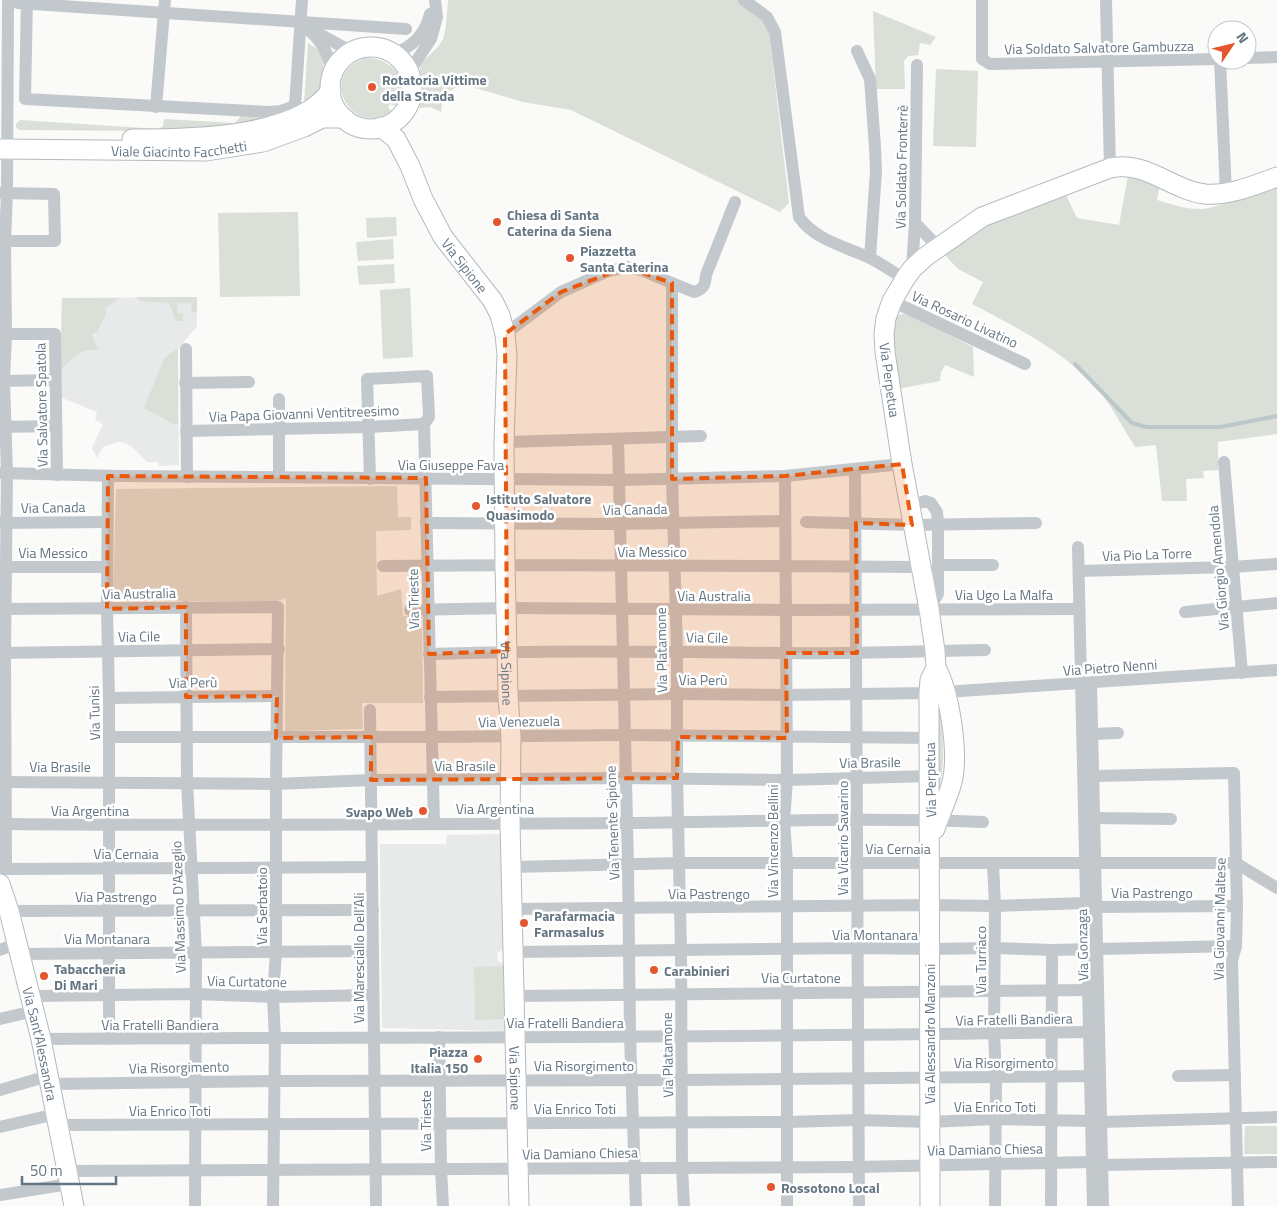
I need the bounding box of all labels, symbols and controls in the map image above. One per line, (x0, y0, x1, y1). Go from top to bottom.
north arrow (1207, 20, 1257, 70)
text: N (1232, 27, 1254, 47)
street label: Via Soldato Salvatore Gambuzza (1004, 35, 1194, 59)
place label: Rotatoria Vittime della Strada (382, 69, 487, 106)
marker: Rotatoria Vittime della Strada (366, 81, 378, 93)
street label: Via Soldato Fronterrè (889, 105, 913, 229)
street label: Viale Giacinto Facchetti (111, 134, 248, 162)
place label: Chiesa di Santa Caterina da Siena (507, 204, 612, 241)
marker: Chiesa di Santa Caterina da Siena (491, 216, 503, 228)
street label: Via Sipione (437, 233, 493, 297)
place label: Piazzetta Santa Caterina (580, 240, 669, 277)
marker: Piazzetta Santa Caterina (564, 252, 576, 264)
street label: Via Rosario Livatino (908, 285, 1022, 353)
street label: Via Perpetua (874, 341, 906, 419)
street label: Via Salvatore Spatola (29, 343, 53, 467)
street label: Via Papa Giovanni Ventitreesimo (208, 399, 400, 427)
street label: Via Giuseppe Fava (398, 454, 504, 475)
place label: Istituto Salvatore Quasimodo (486, 488, 591, 525)
street label: Via Canada (20, 496, 86, 518)
street label: Via Canada (602, 498, 668, 520)
marker: Istituto Salvatore Quasimodo (470, 500, 482, 512)
street label: Via Giorgio Amendola (1202, 505, 1234, 631)
street label: Via Messico (617, 541, 687, 562)
street label: Via Messico (18, 542, 88, 563)
street label: Via Pio La Torre (1102, 542, 1192, 566)
street label: Via Trieste (402, 568, 424, 630)
street label: Via Australia (102, 582, 176, 604)
street label: Via Ugo La Malfa (955, 584, 1053, 605)
street label: Via Australia (677, 585, 751, 606)
street label: Via Platamone (650, 607, 672, 693)
street label: Via Cile (118, 625, 160, 647)
street label: Via Cile (686, 626, 728, 648)
street label: Via Sipione (496, 641, 519, 706)
street label: Via Pietro Nenni (1062, 653, 1158, 681)
street label: Via Perù (679, 669, 727, 690)
street label: Via Perù (168, 671, 218, 693)
street label: Via Tunisi (83, 685, 105, 741)
street label: Via Venezuela (478, 710, 560, 732)
street label: Via Perpetua (919, 742, 941, 818)
street label: Via Brasile (839, 751, 901, 773)
street label: Via Brasile (434, 755, 496, 776)
street label: Via Brasile (29, 756, 91, 777)
street label: Via Tenente Sipione (600, 765, 624, 881)
street label: Via Vicario Savarino (832, 780, 853, 896)
street label: Via Vincenzo Bellini (762, 784, 783, 898)
street label: Via Argentina (456, 798, 534, 819)
street label: Via Argentina (51, 800, 129, 821)
place label: Svapo Web (346, 801, 413, 822)
marker: Svapo Web (417, 805, 429, 817)
street label: Via Cernaia (865, 838, 931, 859)
street label: Via Massimo D'Azeglio (165, 841, 191, 973)
street label: Via Cernaia (93, 843, 159, 864)
street label: Via Giovanni Maltese (1207, 857, 1231, 981)
street label: Via Serbatoio (251, 867, 272, 945)
street label: Via Pastrengo (1111, 882, 1193, 903)
street label: Via Pastrengo (668, 883, 750, 904)
street label: Via Pastrengo (75, 886, 157, 907)
street label: Via Maresciallo Dell'Ali (348, 892, 369, 1024)
place label: Parafarmacia Farmasalus (534, 905, 615, 942)
street label: Via Gonzaga (1071, 909, 1093, 981)
marker: Parafarmacia Farmasalus (518, 917, 530, 929)
street label: Via Montanara (832, 924, 918, 945)
street label: Via Turriaco (970, 926, 991, 994)
street label: Via Montanara (64, 928, 150, 949)
place label: Tabaccheria Di Mari (54, 958, 126, 995)
place label: Carabinieri (664, 960, 730, 981)
marker: Carabinieri (648, 964, 660, 976)
street label: Via Alessandro Manzoni (919, 964, 940, 1104)
street label: Via Curtatone (761, 967, 841, 988)
marker: Tabaccheria Di Mari (38, 970, 50, 982)
street label: Via Curtatone (207, 970, 287, 992)
street label: Via Sant'Alessandra (18, 985, 63, 1103)
street label: Via Fratelli Bandiera (955, 1007, 1073, 1031)
street label: Via Fratelli Bandiera (506, 1012, 624, 1033)
street label: Via Platamone (656, 1012, 678, 1098)
street label: Via Fratelli Bandiera (101, 1014, 219, 1035)
place label: Piazza Italia 150 (411, 1041, 468, 1078)
street label: Via Sipione (505, 1046, 527, 1111)
street label: Via Risorgimento (954, 1052, 1054, 1073)
marker: Piazza Italia 150 (472, 1053, 484, 1065)
street label: Via Risorgimento (534, 1055, 634, 1076)
street label: Via Risorgimento (129, 1056, 229, 1078)
street label: Via Trieste (415, 1091, 436, 1151)
street label: Via Enrico Toti (954, 1096, 1036, 1117)
street label: Via Enrico Toti (534, 1098, 616, 1119)
street label: Via Enrico Toti (129, 1100, 211, 1121)
street label: Via Damiano Chiesa (927, 1137, 1043, 1161)
street label: Via Damiano Chiesa (522, 1141, 638, 1165)
scale bar (22, 1154, 116, 1186)
text: 50 m (30, 1159, 63, 1182)
place label: Rossotono Local (781, 1177, 880, 1198)
marker: Rossotono Local (765, 1181, 777, 1193)

